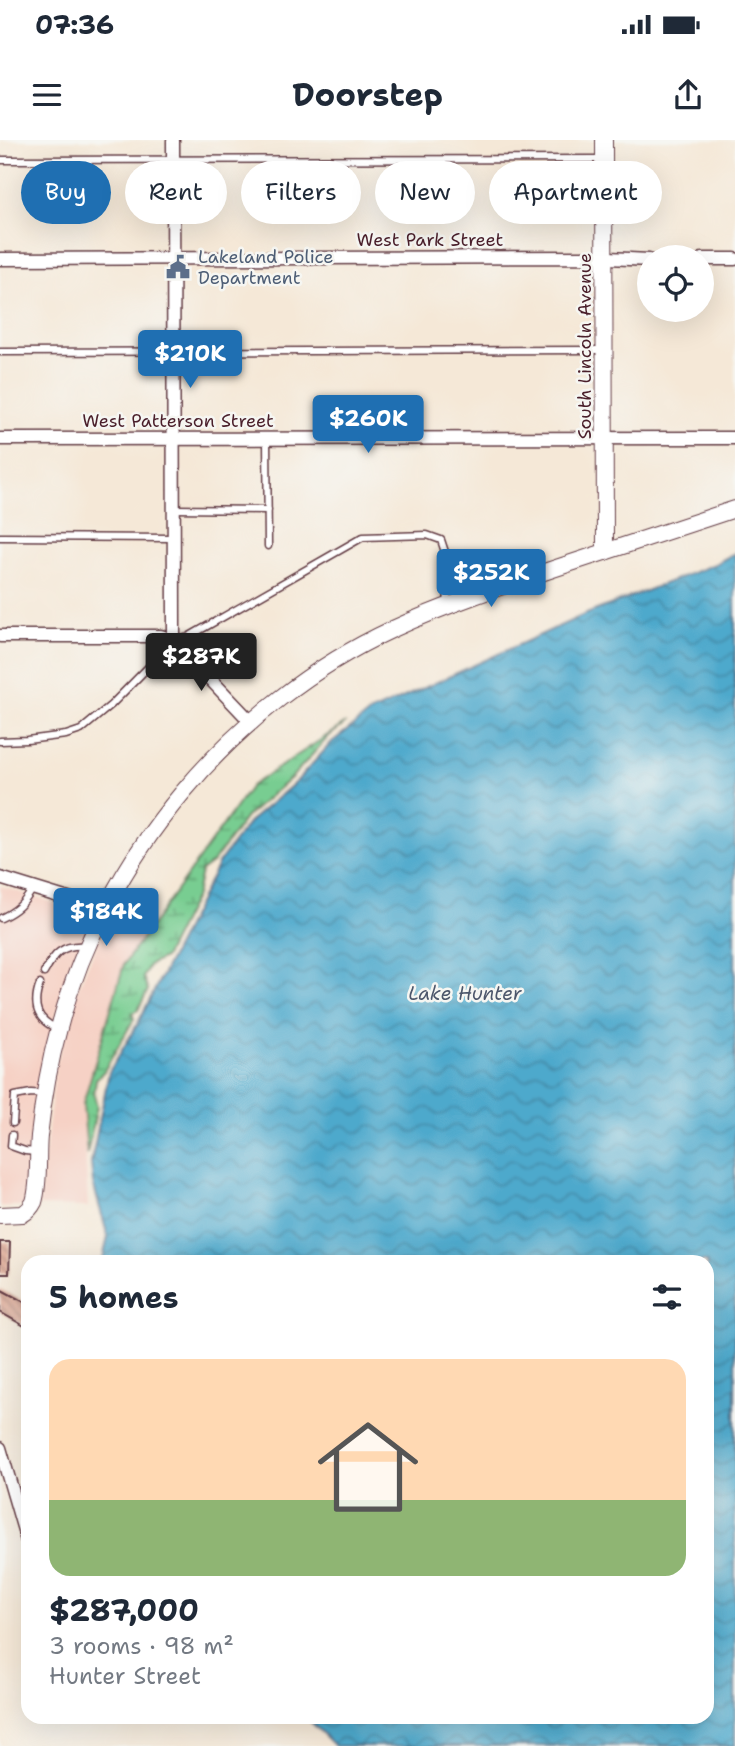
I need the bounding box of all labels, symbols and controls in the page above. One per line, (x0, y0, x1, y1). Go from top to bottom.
text: 07:36 (35, 7, 114, 42)
text: Doorstep (292, 73, 443, 116)
icon: menu (28, 76, 66, 114)
icon: share (669, 76, 707, 114)
chip: Buy (21, 161, 111, 224)
chip: Rent (125, 161, 227, 224)
chip: Filters (241, 161, 361, 224)
chip: New (375, 161, 475, 224)
chip: Apartment (489, 161, 662, 224)
street label: West Park Street (357, 228, 504, 252)
place label: Lakeland Police Department (198, 245, 333, 290)
map controls (637, 245, 714, 322)
button: locate (637, 245, 714, 322)
public building icon: Lakeland Police Department (164, 253, 192, 281)
street label: South Lincoln Avenue (573, 253, 597, 439)
pin: $210K (141, 330, 239, 390)
text: $210K (154, 338, 226, 368)
pin: $260K (319, 396, 417, 455)
text: $260K (329, 403, 407, 433)
street label: West Patterson Street (82, 409, 274, 433)
pin: $252K (442, 550, 540, 609)
text: $252K (453, 557, 529, 587)
pin: $287K (152, 634, 250, 693)
text: $287K (162, 641, 240, 671)
pin: $184K (57, 888, 155, 948)
text: $184K (69, 896, 143, 926)
water label: Lake Hunter (408, 981, 523, 1006)
text: 5 homes (49, 1277, 179, 1318)
icon: filters (648, 1278, 686, 1316)
icon: home (305, 1404, 431, 1530)
text: $287,000 (49, 1590, 199, 1631)
text: 3 rooms · 98 m² (49, 1631, 234, 1661)
text: Hunter Street (49, 1661, 201, 1691)

